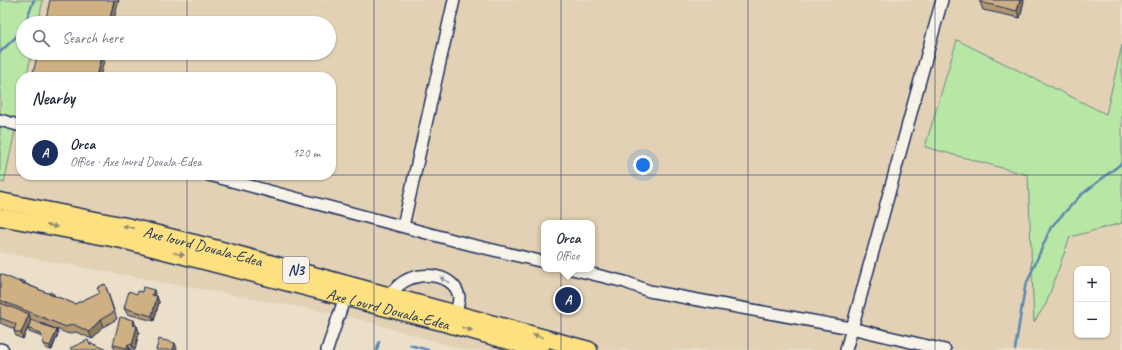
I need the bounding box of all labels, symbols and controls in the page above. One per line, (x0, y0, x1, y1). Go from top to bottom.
search box (16, 16, 336, 60)
icon: search (30, 27, 52, 49)
text: Search here (62, 29, 123, 48)
text: Nearby (32, 88, 75, 109)
text: Orca (70, 135, 95, 154)
text: A (42, 145, 48, 161)
text: 120 m (292, 145, 320, 161)
text: Office · Axe lourd Douala-Edea (70, 154, 201, 170)
your location (633, 155, 653, 175)
popup (541, 220, 595, 272)
street label: Axe lourd Douala-Edea (141, 222, 266, 272)
one-way arrow (122, 223, 135, 229)
one-way arrow (46, 224, 58, 230)
text: Orca (555, 229, 581, 248)
text: Office (555, 248, 579, 264)
one-way arrow (173, 251, 185, 257)
road number: N3 (283, 257, 309, 283)
map controls (1074, 266, 1110, 338)
button: + (1074, 266, 1110, 302)
one-way arrow (439, 277, 451, 283)
street label: Axe Lourd Douala-Edea (325, 284, 453, 335)
pin: A (555, 285, 581, 315)
button: − (1074, 302, 1110, 338)
one-way arrow (462, 326, 474, 332)
one-way arrow (532, 333, 544, 339)

